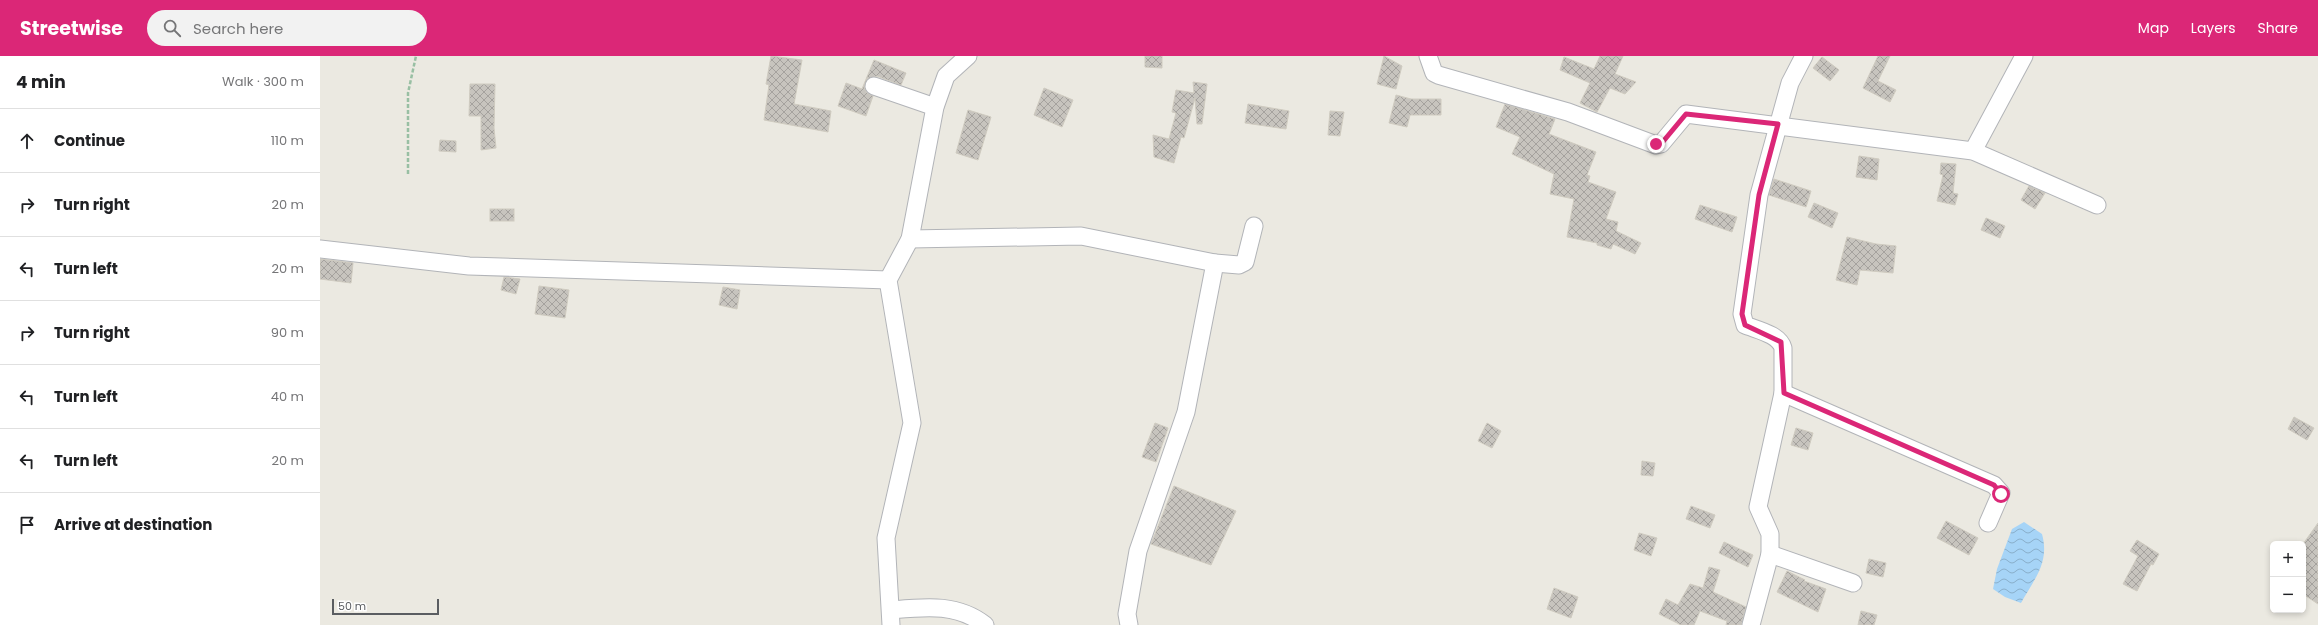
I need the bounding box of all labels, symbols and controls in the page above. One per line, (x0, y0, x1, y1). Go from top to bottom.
search box (147, 10, 427, 46)
text: Streetwise (20, 15, 123, 42)
icon: search (161, 17, 183, 39)
text: Search here (193, 18, 283, 39)
text: Map (2138, 18, 2169, 38)
text: Layers (2191, 18, 2235, 38)
text: Share (2257, 18, 2298, 38)
text: 4 min (16, 70, 66, 94)
text: Walk · 300 m (222, 72, 304, 91)
icon: ahead (16, 130, 38, 152)
text: Continue (54, 130, 125, 151)
text: 110 m (271, 131, 304, 150)
route end (1647, 135, 1665, 153)
icon: right (16, 194, 38, 216)
text: Turn right (54, 194, 130, 215)
text: 20 m (271, 195, 304, 214)
icon: left (16, 258, 38, 280)
text: Turn left (54, 258, 118, 279)
text: 20 m (271, 259, 304, 278)
icon: right (16, 322, 38, 344)
text: Turn right (54, 322, 130, 343)
text: 90 m (271, 323, 304, 342)
icon: left (16, 386, 38, 408)
text: Turn left (54, 386, 118, 407)
text: 40 m (271, 387, 304, 406)
icon: left (16, 450, 38, 472)
text: Turn left (54, 450, 118, 471)
text: 20 m (271, 451, 304, 470)
route start (1992, 485, 2010, 503)
icon: arrive (16, 514, 38, 536)
text: Arrive at destination (54, 514, 212, 535)
map controls (2270, 541, 2306, 613)
button: + (2270, 541, 2306, 577)
button: − (2270, 577, 2306, 613)
scale bar (332, 597, 439, 616)
text: 50 m (338, 598, 366, 614)

